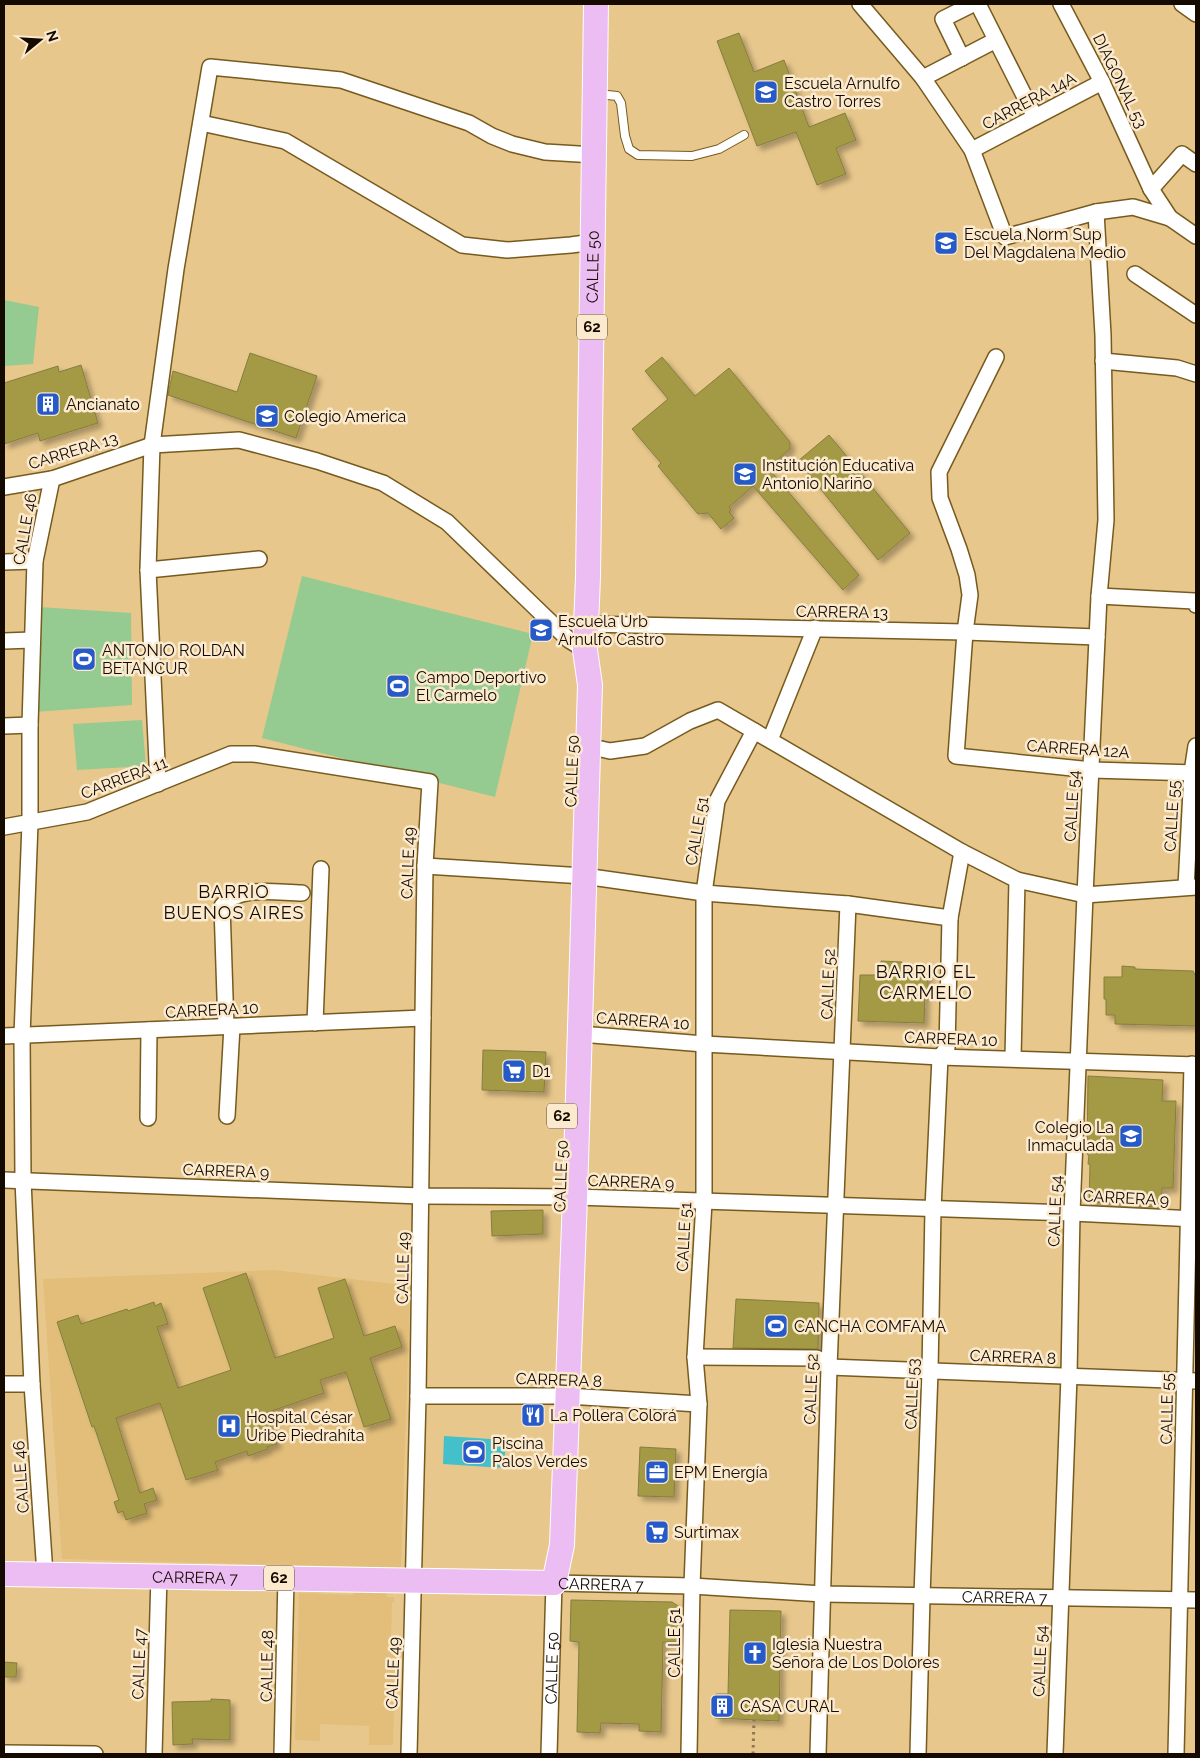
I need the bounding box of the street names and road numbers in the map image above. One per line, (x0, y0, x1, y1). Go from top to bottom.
street label: DIAGONAL 53 (1089, 31, 1151, 131)
street label: CARRERA 14A (979, 68, 1079, 134)
street label: CALLE 50 (582, 230, 602, 303)
road number: 62 (577, 314, 607, 340)
street label: CARRERA 13 (26, 428, 120, 474)
street label: CALLE 46 (9, 492, 41, 566)
street label: CARRERA 13 (796, 602, 888, 622)
street label: CALLE 50 (561, 734, 583, 808)
street label: CARRERA 12A (1026, 736, 1130, 762)
street label: CARRERA 11 (78, 753, 170, 803)
street label: CALLE 54 (1061, 770, 1083, 842)
street label: CALLE 55 (1161, 780, 1183, 852)
street label: CALLE 51 (682, 795, 712, 867)
street label: CALLE 49 (397, 827, 419, 899)
street label: CALLE 52 (817, 948, 839, 1020)
street label: CARRERA 10 (165, 998, 259, 1022)
street label: CARRERA 10 (596, 1008, 690, 1034)
street label: CARRERA 10 (904, 1028, 998, 1050)
road number: 62 (547, 1104, 577, 1128)
street label: CALLE 50 (550, 1139, 572, 1213)
street label: CARRERA 9 (182, 1160, 270, 1182)
street label: CARRERA 9 (587, 1171, 675, 1193)
street label: CALLE 54 (1044, 1175, 1066, 1247)
street label: CARRERA 9 (1082, 1186, 1170, 1210)
street label: CALLE 51 (673, 1202, 695, 1272)
street label: CALLE 49 (393, 1232, 413, 1304)
street label: CARRERA 8 (969, 1346, 1057, 1368)
street label: CALLE 52 (800, 1353, 822, 1425)
street label: CALLE 53 (901, 1358, 923, 1430)
street label: CARRERA 8 (515, 1369, 603, 1391)
street label: CALLE 55 (1157, 1373, 1177, 1445)
street label: CALLE 46 (9, 1440, 33, 1514)
road number: 62 (264, 1566, 294, 1590)
street label: CARRERA 7 (152, 1567, 238, 1587)
street label: CARRERA 7 (558, 1574, 644, 1594)
street label: CARRERA 7 (962, 1587, 1048, 1607)
street label: CALLE 51 (665, 1608, 684, 1678)
street label: CALLE 54 (1029, 1625, 1051, 1697)
street label: CALLE 47 (128, 1628, 150, 1700)
street label: CALLE 48 (257, 1630, 277, 1702)
street label: CALLE 50 (541, 1631, 562, 1705)
street label: CALLE 49 (382, 1637, 404, 1709)

